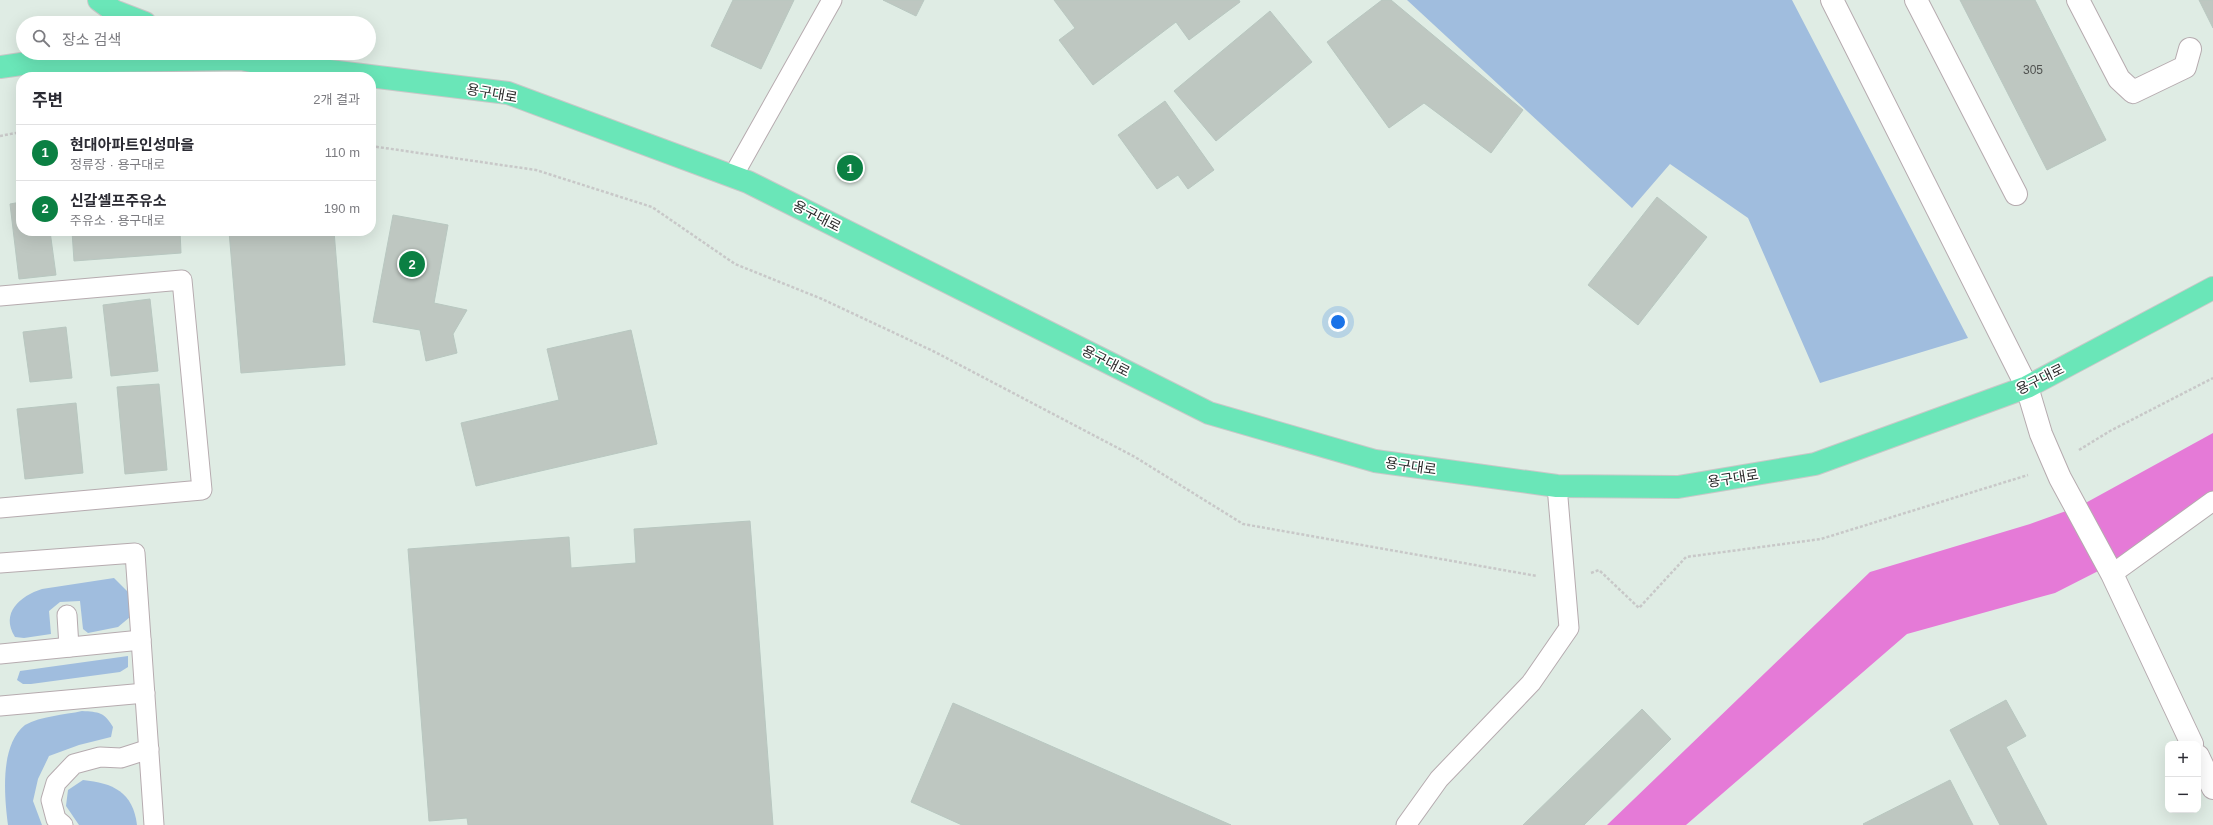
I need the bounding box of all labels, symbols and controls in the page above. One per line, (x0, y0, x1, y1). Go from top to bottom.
search box (16, 16, 376, 60)
icon: search (30, 27, 52, 49)
text: 장소 검색 (62, 31, 121, 48)
house number: 305 (2023, 63, 2043, 77)
street label: 용구대로 (465, 81, 519, 105)
text: 주변 (32, 91, 63, 110)
text: 2개 결과 (313, 92, 360, 107)
text: 현대아파트인성마을 (70, 136, 194, 153)
text: 1 (41, 145, 49, 160)
text: 110 m (325, 145, 360, 160)
pin: 1 (837, 153, 863, 183)
text: 정류장 · 용구대로 (70, 157, 165, 172)
text: 신갈셀프주유소 (70, 192, 167, 209)
street label: 용구대로 (790, 197, 844, 235)
text: 2 (41, 201, 49, 216)
text: 190 m (324, 201, 360, 216)
text: 주유소 · 용구대로 (70, 213, 165, 228)
pin: 2 (399, 249, 425, 279)
your location (1328, 312, 1348, 332)
street label: 용구대로 (1079, 342, 1133, 380)
street label: 용구대로 (2013, 360, 2067, 397)
street label: 용구대로 (1384, 454, 1438, 478)
street label: 용구대로 (1706, 466, 1760, 490)
map controls (2165, 741, 2201, 813)
button: + (2165, 741, 2201, 777)
button: − (2165, 777, 2201, 813)

